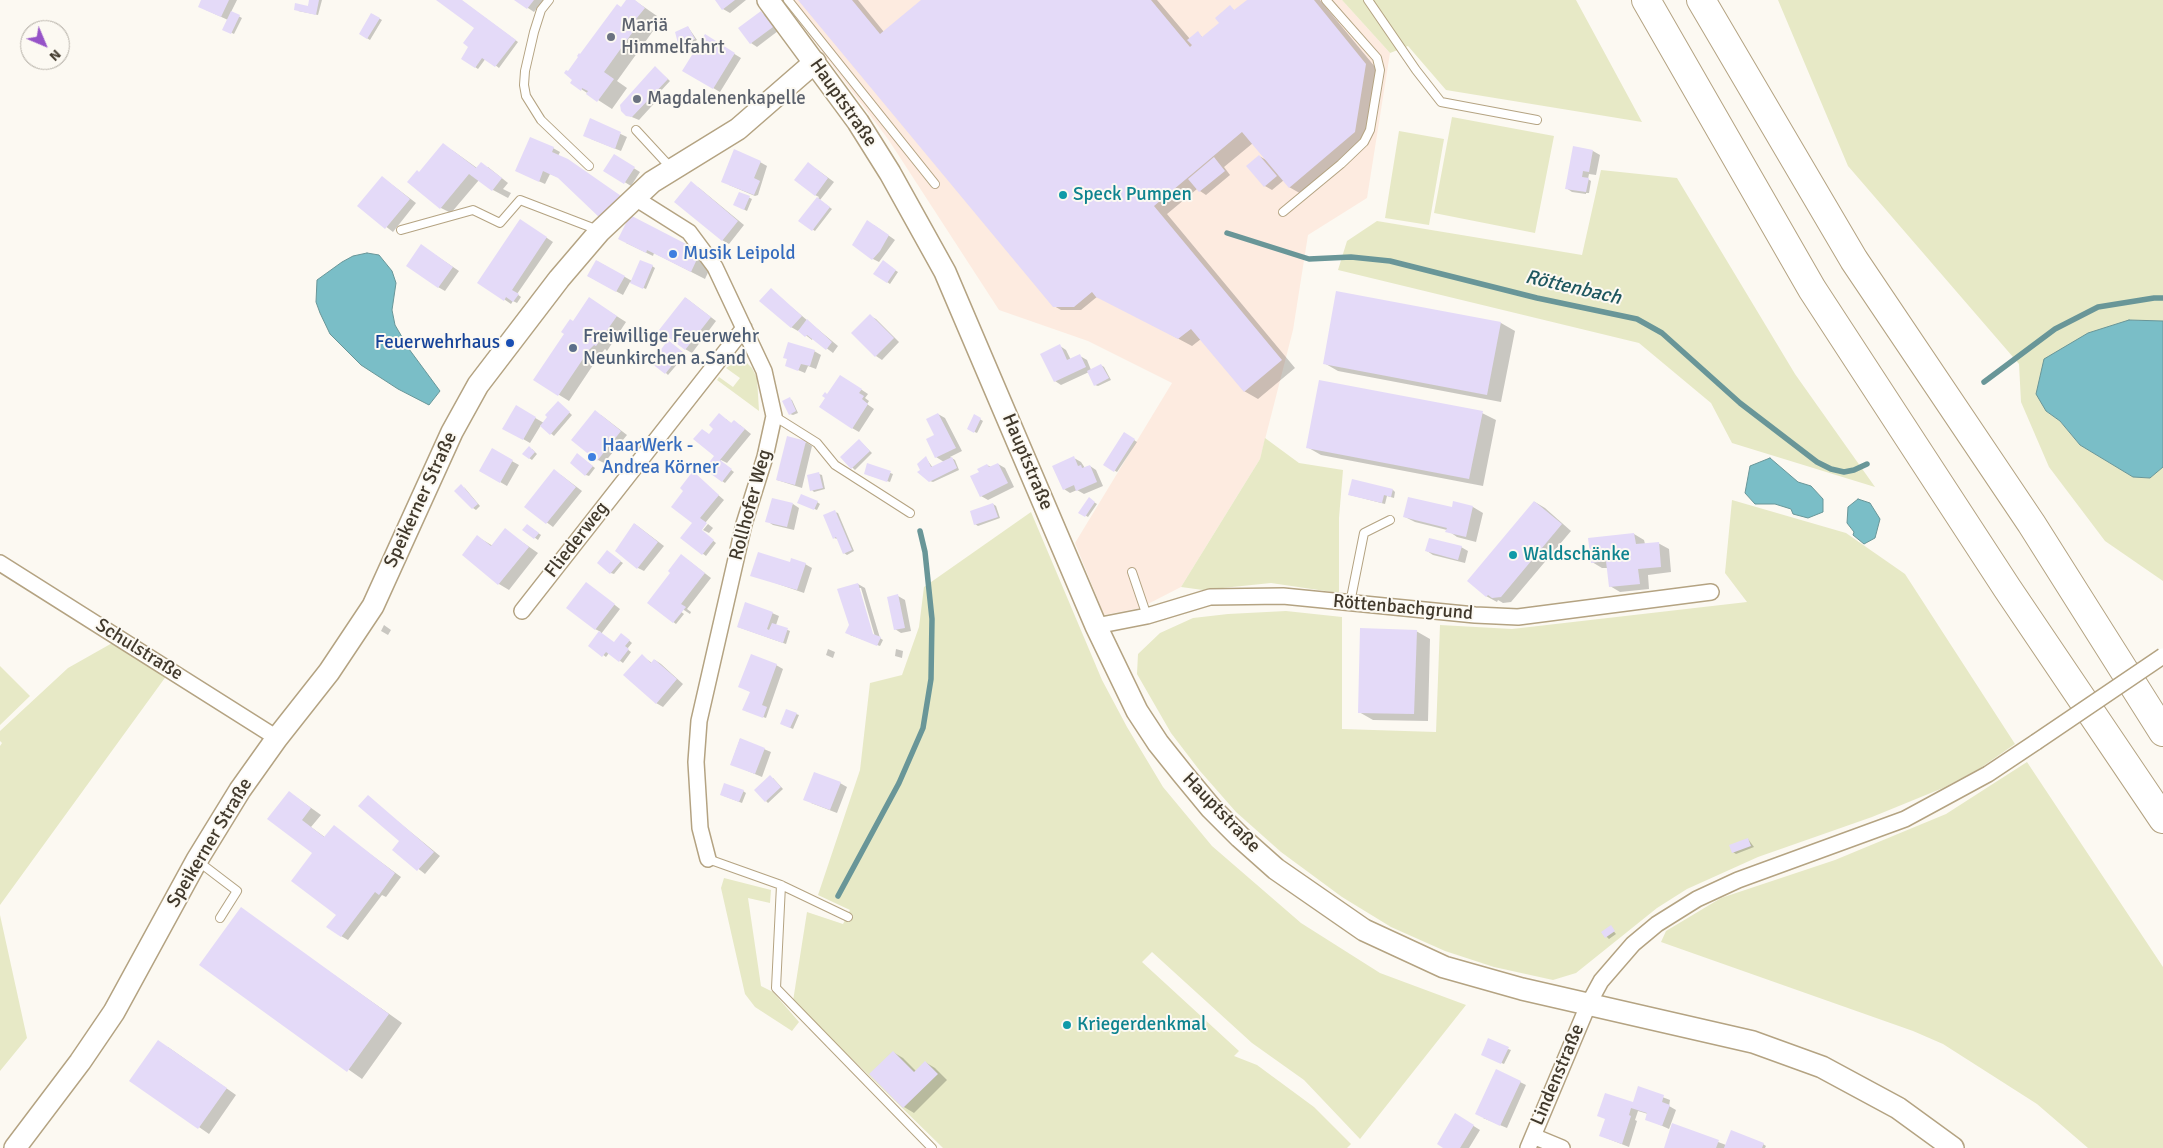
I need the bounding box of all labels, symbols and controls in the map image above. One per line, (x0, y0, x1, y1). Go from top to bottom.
place label: Mariä Himmelfahrt (621, 15, 725, 59)
north arrow (20, 20, 70, 70)
marker: Mariä Himmelfahrt (605, 31, 617, 43)
text: N (46, 46, 65, 65)
street label: Hauptstraße (804, 55, 882, 151)
place label: Magdalenenkapelle (647, 88, 806, 110)
marker: Magdalenenkapelle (631, 93, 643, 105)
place label: Speck Pumpen (1073, 184, 1192, 206)
marker: Speck Pumpen (1057, 189, 1069, 201)
place label: Musik Leipold (683, 243, 796, 265)
marker: Musik Leipold (667, 248, 679, 260)
water label: Röttenbach (1523, 265, 1623, 311)
place label: Freiwillige Feuerwehr Neunkirchen a.Sand (583, 326, 759, 370)
place label: Feuerwehrhaus (375, 332, 500, 354)
marker: Feuerwehrhaus (504, 337, 516, 349)
marker: Freiwillige Feuerwehr Neunkirchen a.Sand (567, 342, 579, 354)
street label: Hauptstraße (996, 410, 1058, 514)
street label: Speikerner Straße (380, 429, 462, 571)
place label: HaarWerk - Andrea Körner (602, 435, 719, 479)
street label: Rollhofer Weg (725, 447, 777, 563)
marker: HaarWerk - Andrea Körner (586, 451, 598, 463)
street label: Fliederweg (540, 498, 614, 582)
place label: Waldschänke (1523, 544, 1630, 566)
marker: Waldschänke (1507, 549, 1519, 561)
street label: Röttenbachgrund (1332, 591, 1474, 625)
street label: Schulstraße (91, 614, 187, 686)
street label: Hauptstraße (1177, 768, 1265, 858)
street label: Speikerner Straße (162, 774, 258, 912)
place label: Kriegerdenkmal (1077, 1014, 1206, 1036)
marker: Kriegerdenkmal (1061, 1019, 1073, 1031)
street label: Lindenstraße (1526, 1021, 1590, 1129)

